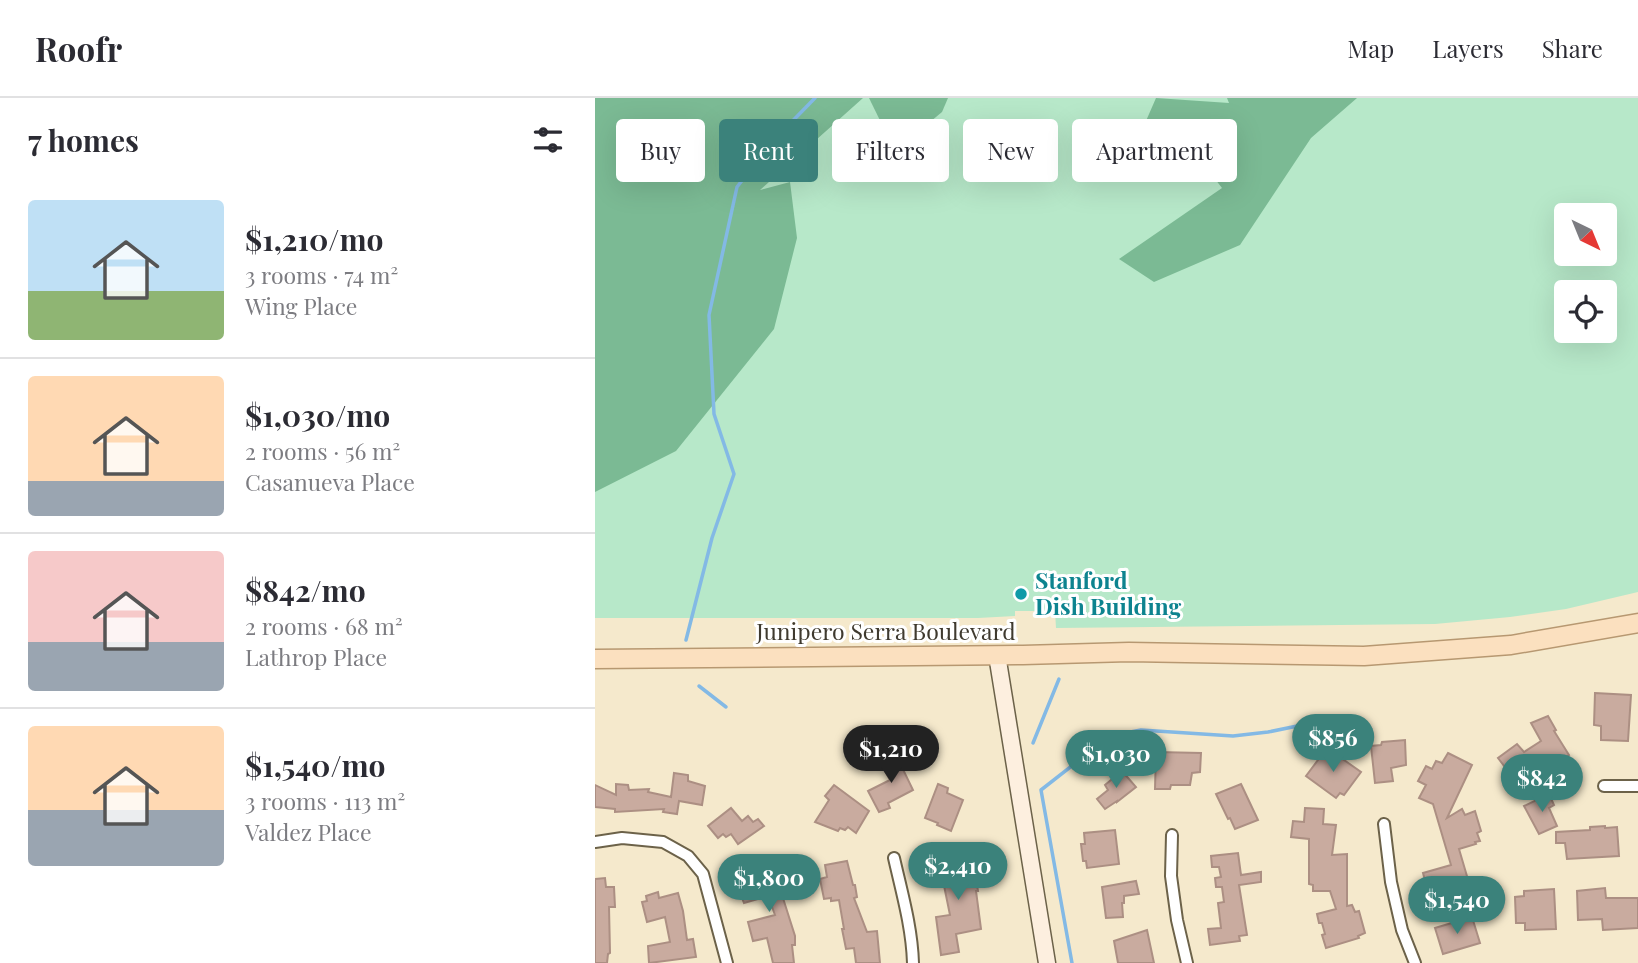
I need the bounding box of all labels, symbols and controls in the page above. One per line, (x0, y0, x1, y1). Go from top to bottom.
text: Roofr (35, 26, 122, 70)
text: Map (1348, 32, 1394, 64)
text: Layers (1432, 32, 1504, 64)
text: Share (1542, 32, 1603, 64)
chip: Buy (616, 119, 705, 182)
chip: Rent (719, 119, 818, 182)
chip: Filters (832, 119, 949, 182)
chip: New (963, 119, 1058, 182)
chip: Apartment (1072, 119, 1237, 182)
text: 7 homes (28, 120, 139, 160)
icon: filters (529, 121, 567, 159)
north arrow (1554, 203, 1617, 266)
map controls (1554, 203, 1617, 343)
text: $1,210/mo (245, 219, 384, 259)
icon: home (84, 228, 168, 312)
text: 3 rooms · 74 m² (245, 259, 398, 290)
button: locate (1554, 280, 1617, 343)
text: Wing Place (245, 290, 357, 321)
text: $1,030/mo (245, 395, 390, 435)
icon: home (84, 404, 168, 488)
text: 2 rooms · 56 m² (245, 435, 400, 466)
text: Casanueva Place (245, 466, 415, 497)
place label: Stanford Dish Building (1035, 564, 1182, 621)
text: $842/mo (245, 570, 366, 610)
icon: home (84, 579, 168, 663)
marker: Stanford Dish Building (1013, 586, 1029, 602)
text: 2 rooms · 68 m² (245, 610, 403, 641)
street label: Junipero Serra Boulevard (755, 615, 1016, 646)
text: Lathrop Place (245, 641, 387, 672)
pin: $856 (1292, 714, 1374, 774)
text: $856 (1308, 721, 1358, 752)
pin: $1,210 (834, 726, 948, 785)
pin: $1,030 (1059, 730, 1173, 790)
text: $1,210 (859, 732, 923, 763)
text: $1,030 (1081, 737, 1151, 768)
text: $1,540/mo (245, 745, 386, 785)
icon: home (84, 754, 168, 838)
pin: $842 (1501, 754, 1583, 814)
text: $842 (1517, 761, 1567, 792)
text: 3 rooms · 113 m² (245, 785, 405, 816)
text: Valdez Place (245, 816, 372, 847)
pin: $2,410 (901, 842, 1015, 902)
text: $2,410 (924, 849, 992, 880)
pin: $1,800 (712, 854, 826, 914)
text: $1,800 (734, 861, 804, 892)
pin: $1,540 (1400, 876, 1514, 936)
text: $1,540 (1424, 883, 1490, 914)

